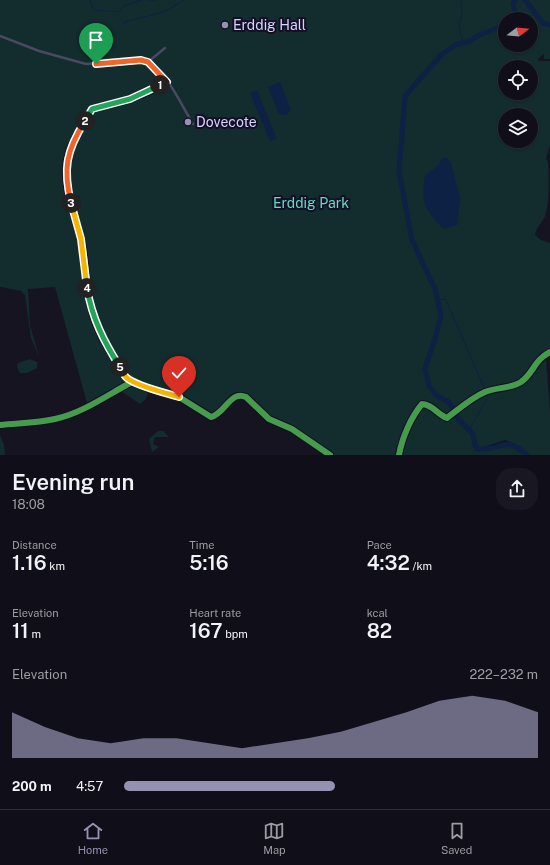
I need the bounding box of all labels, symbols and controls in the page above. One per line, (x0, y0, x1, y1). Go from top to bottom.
north arrow (498, 12, 538, 52)
map controls (498, 12, 538, 148)
place label: Erddig Hall (233, 17, 306, 33)
marker: Erddig Hall (220, 20, 230, 30)
pin (79, 23, 113, 64)
icon: arrive (85, 29, 107, 51)
button: locate (498, 60, 538, 100)
pin: 1 (150, 75, 170, 95)
text: 1 (158, 79, 162, 91)
button: layers (498, 108, 538, 148)
pin: 2 (75, 111, 95, 131)
place label: Dovecote (196, 114, 257, 130)
text: 2 (82, 115, 89, 127)
marker: Dovecote (183, 117, 193, 127)
pin: 3 (61, 193, 81, 213)
park label: Erddig Park (273, 195, 349, 211)
text: 3 (67, 197, 75, 209)
pin: 4 (77, 278, 97, 298)
text: 4 (83, 282, 91, 294)
pin (162, 356, 196, 397)
pin: 5 (110, 357, 130, 377)
text: 5 (116, 361, 124, 373)
icon: check (168, 362, 190, 384)
button: share (496, 468, 538, 510)
text: Evening run (12, 469, 134, 495)
text: 18:08 (12, 497, 45, 512)
text: Distance (12, 539, 57, 551)
text: Time (189, 539, 214, 551)
text: Pace (367, 539, 392, 551)
text: 1.16 (12, 551, 47, 575)
text: 5:16 (189, 551, 229, 575)
text: 4:32 (367, 551, 410, 575)
text: km (47, 560, 65, 572)
text: /km (410, 560, 432, 572)
text: Elevation (12, 607, 59, 619)
text: Heart rate (189, 607, 241, 619)
text: kcal (367, 607, 388, 619)
text: 11 (12, 619, 29, 643)
text: 167 (189, 619, 223, 643)
text: 82 (367, 619, 392, 643)
text: m (29, 628, 41, 640)
text: bpm (223, 628, 248, 640)
text: Elevation (12, 667, 67, 682)
text: 222–232 m (469, 667, 538, 682)
text: 200 m (12, 779, 52, 794)
text: 4:57 (76, 779, 103, 794)
tab: Home (78, 820, 108, 856)
tab: Map (263, 820, 286, 856)
tab: Saved (441, 820, 472, 856)

